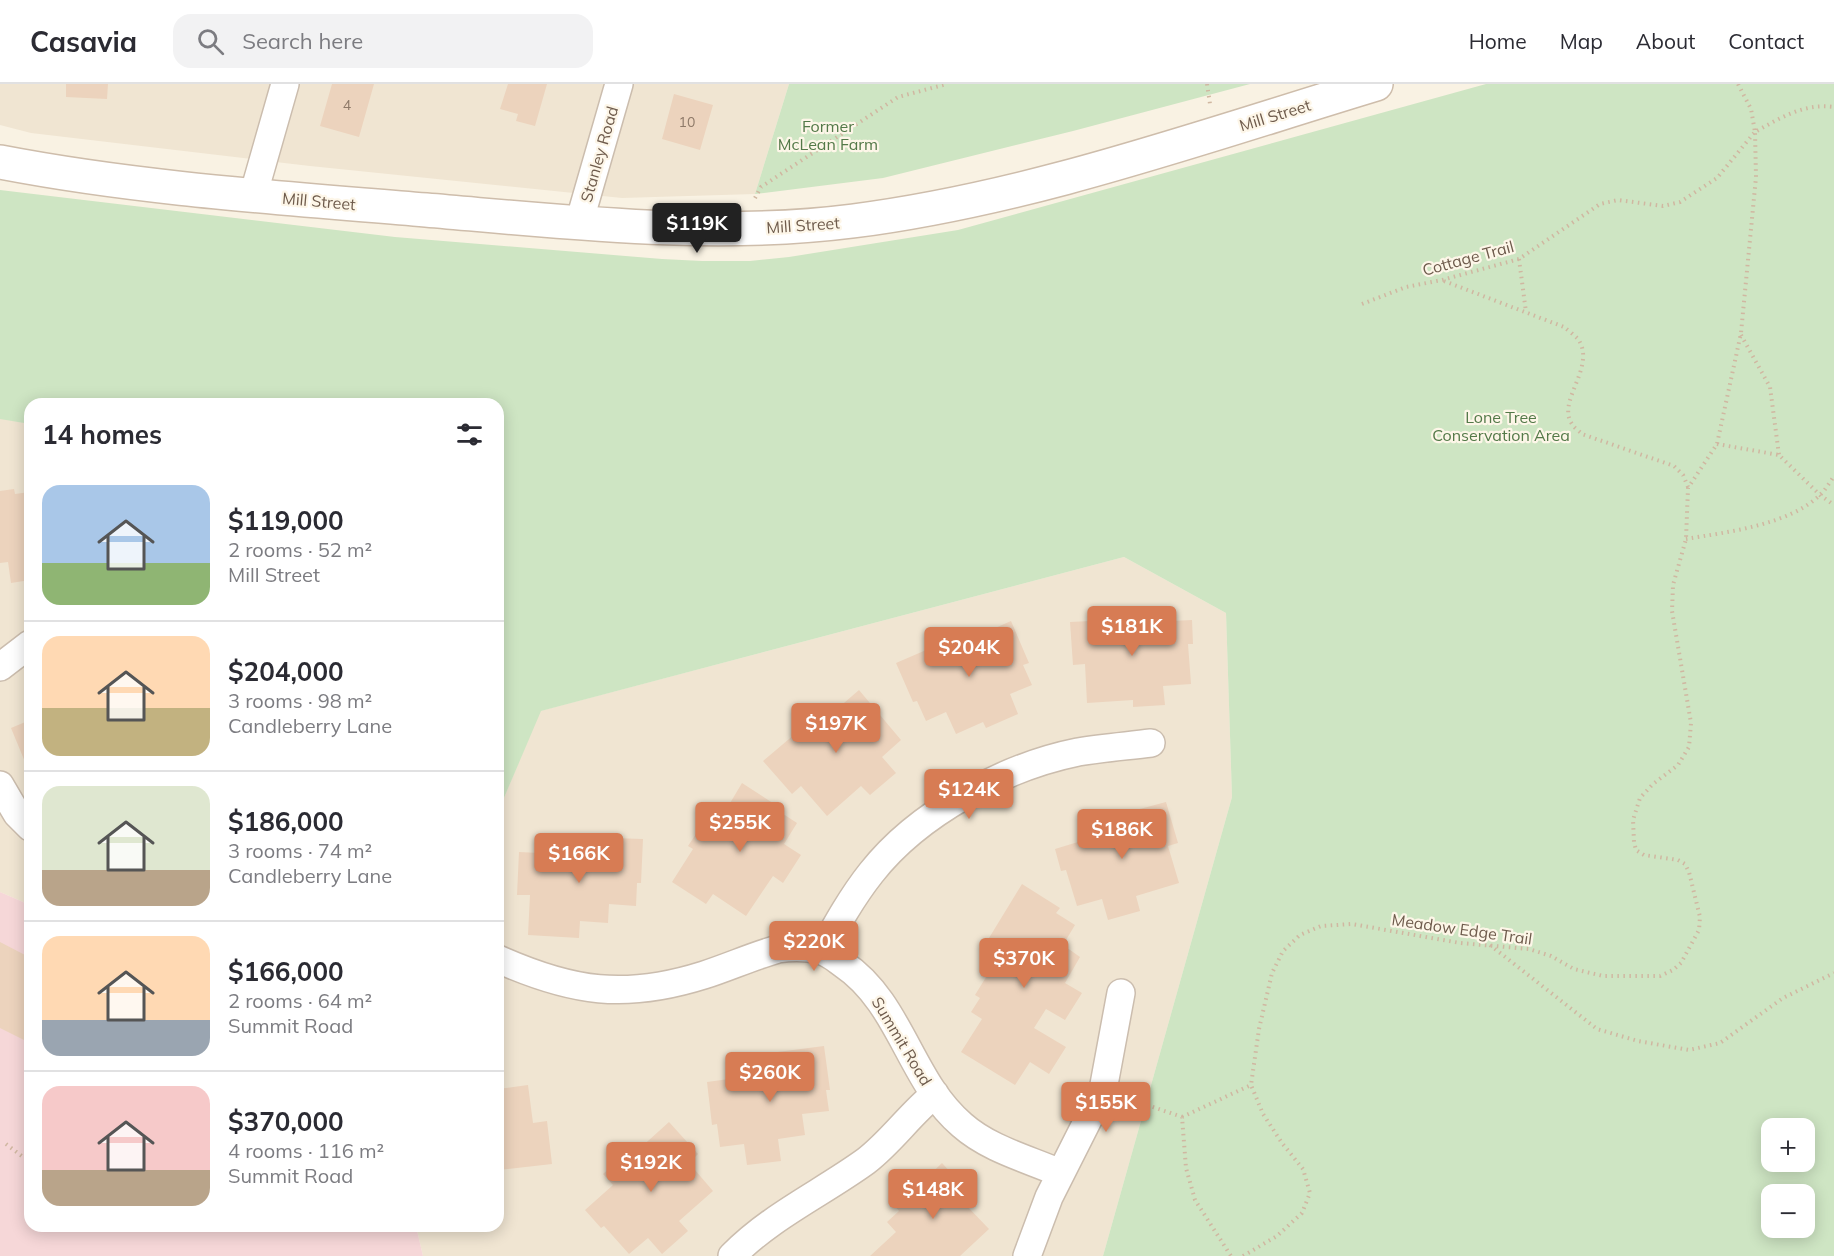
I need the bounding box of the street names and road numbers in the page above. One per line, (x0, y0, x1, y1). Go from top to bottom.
street label: Mill Street (1237, 95, 1313, 135)
street label: Stanley Road (576, 104, 622, 204)
street label: Mill Street (281, 188, 357, 214)
street label: Mill Street (766, 212, 841, 238)
street label: Cottage Trail (1420, 236, 1516, 280)
street label: Meadow Edge Trail (1391, 909, 1533, 949)
street label: Summit Road (868, 993, 936, 1089)

